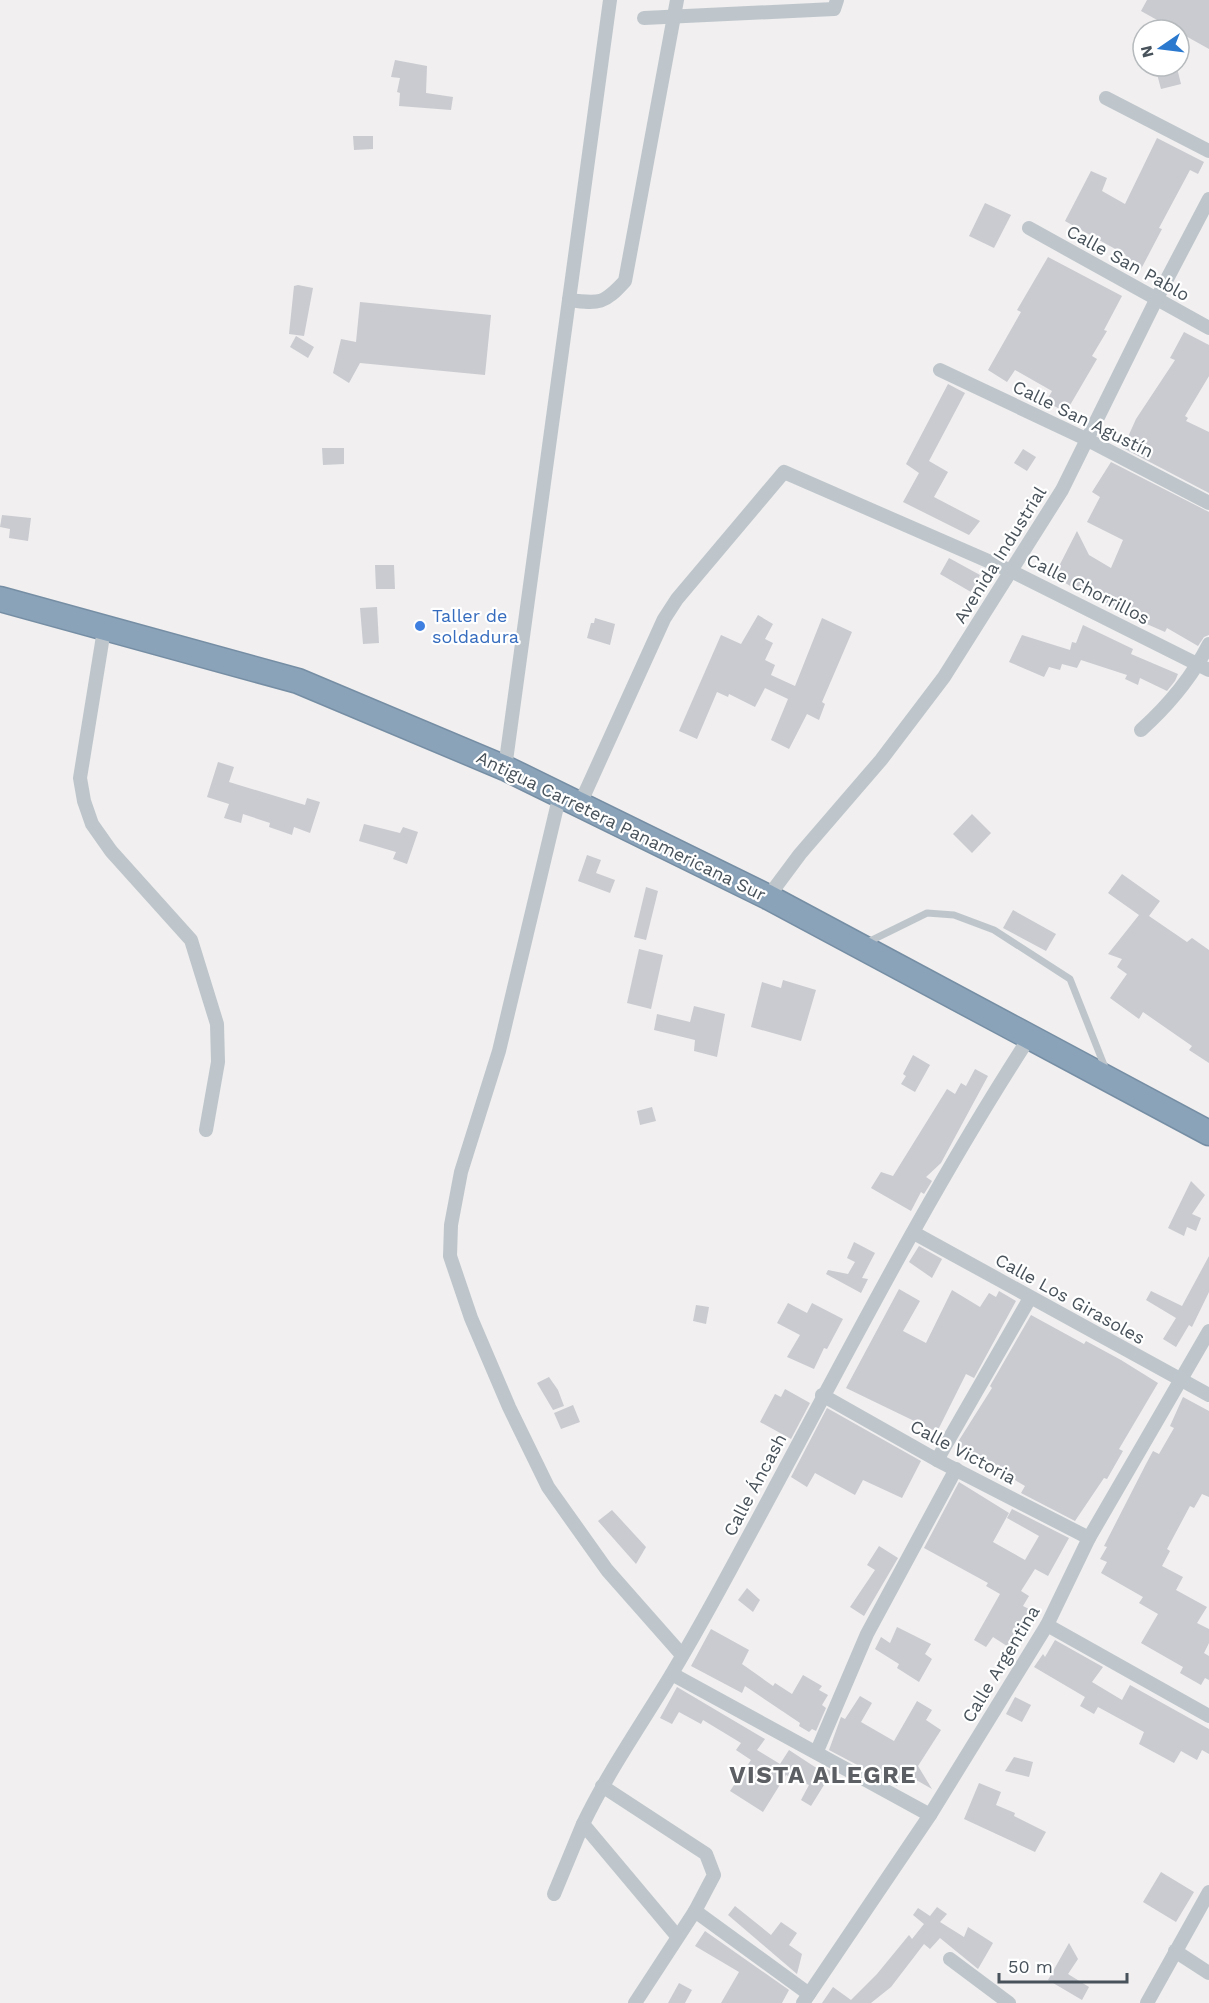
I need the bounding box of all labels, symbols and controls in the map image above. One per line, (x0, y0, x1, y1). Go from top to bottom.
north arrow (1131, 18, 1191, 78)
text: N (1136, 43, 1158, 60)
street label: Calle San Pablo (1063, 220, 1194, 305)
street label: Calle San Agustín (1010, 375, 1157, 462)
street label: Avenida Industrial (949, 482, 1051, 627)
street label: Calle Chorrillos (1023, 549, 1153, 629)
place label: Taller de soldadura (432, 605, 519, 647)
marker: Taller de soldadura (413, 619, 427, 633)
street label: Antigua Carretera Panamericana Sur (473, 746, 769, 905)
street label: Calle Los Girasoles (992, 1249, 1149, 1348)
street label: Calle Victoria (907, 1415, 1020, 1488)
street label: Calle Áncash (719, 1430, 790, 1540)
street label: Calle Argentina (957, 1601, 1044, 1726)
district label: VISTA ALEGRE (729, 1761, 917, 1789)
scale bar (999, 1946, 1126, 1984)
text: 50 m (1008, 1956, 1053, 1977)

